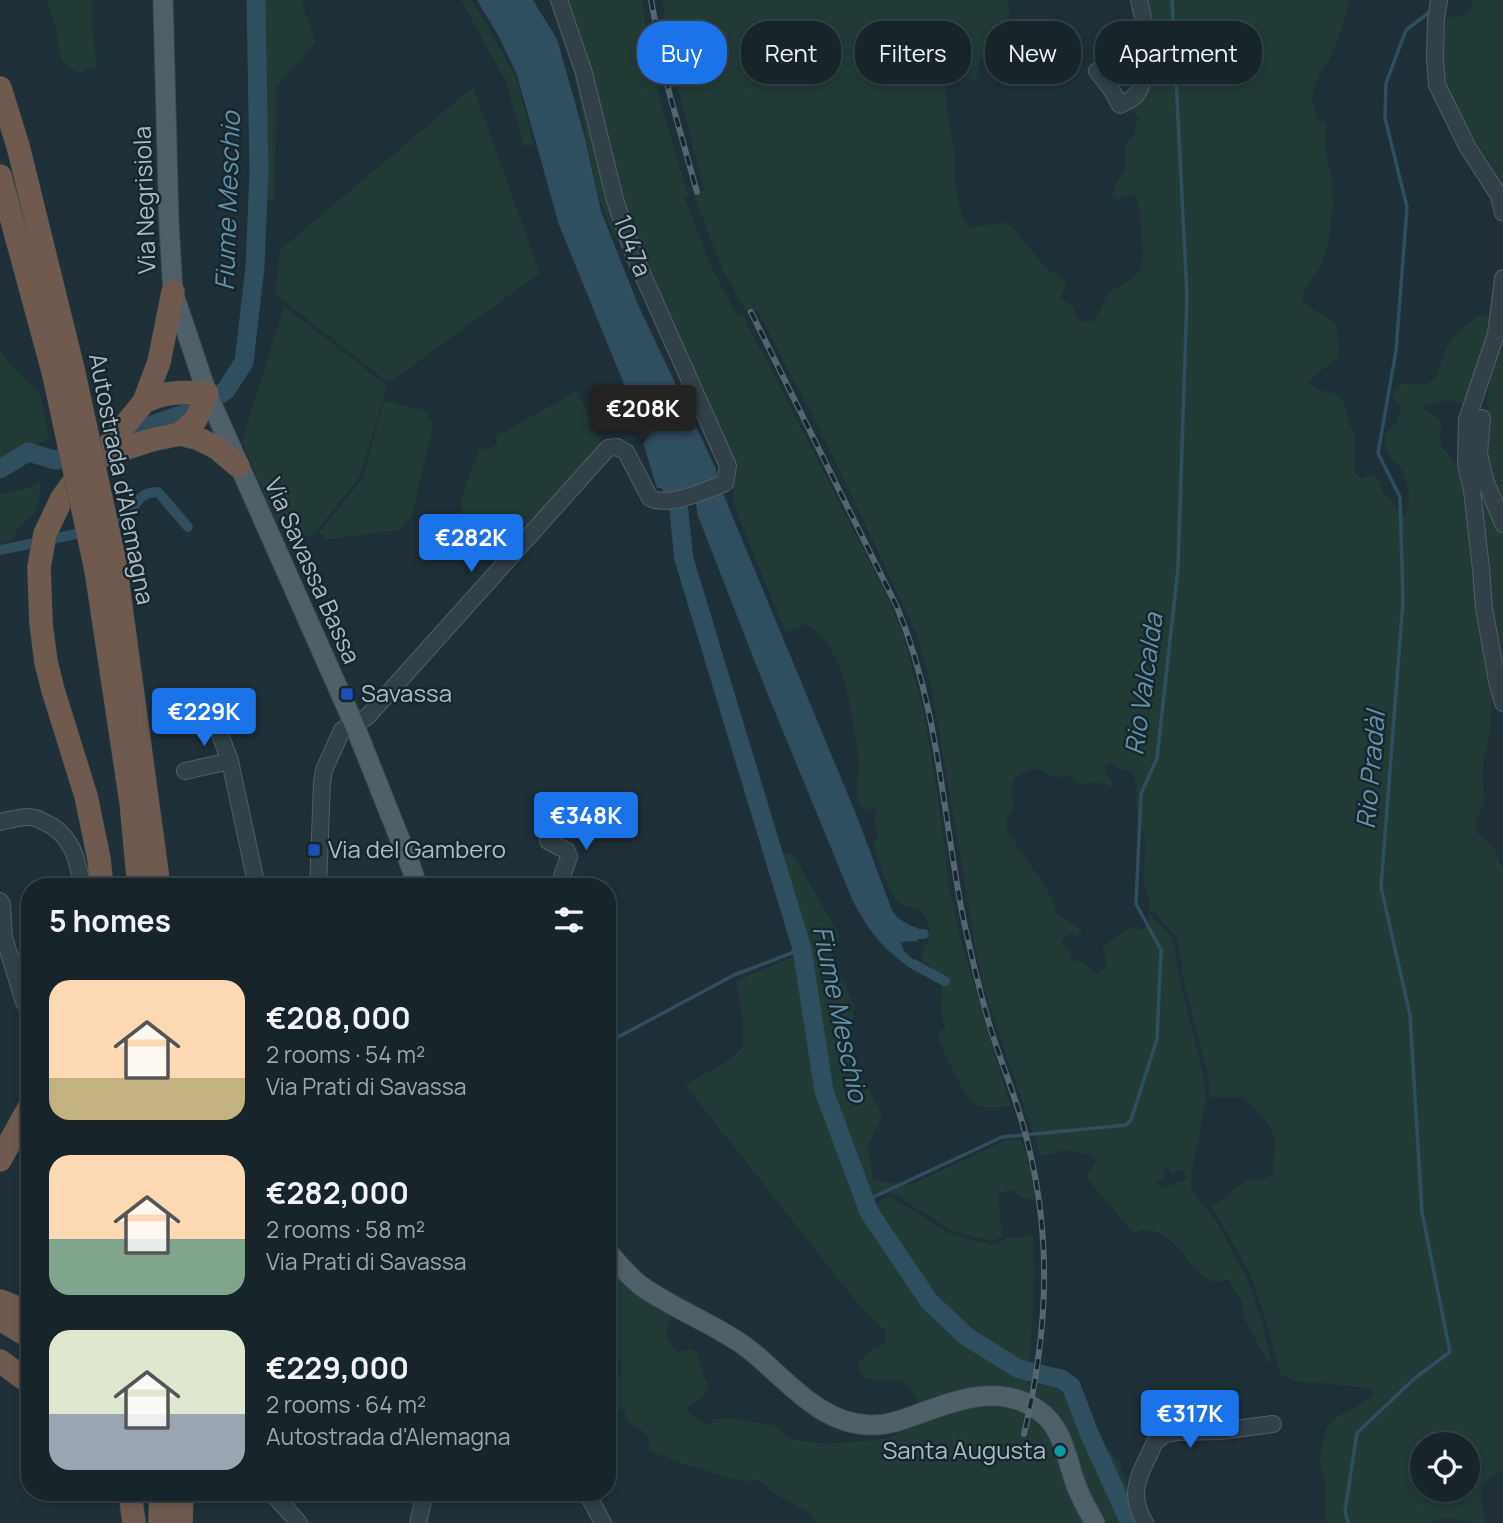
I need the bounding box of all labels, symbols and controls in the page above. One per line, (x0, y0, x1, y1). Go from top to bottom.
chip: Buy (637, 21, 727, 84)
chip: Rent (741, 21, 841, 84)
chip: Filters (855, 21, 971, 84)
chip: New (985, 21, 1081, 84)
chip: Apartment (1095, 21, 1262, 84)
water label: Fiume Meschio (206, 109, 248, 291)
street label: Via Negrisiola (124, 126, 163, 275)
street label: 1047a (607, 210, 660, 281)
street label: Autostrada d'Alemagna (82, 350, 163, 607)
pin: €208K (594, 386, 692, 445)
text: €208K (606, 392, 680, 424)
street label: Via Savassa Bassa (258, 472, 369, 669)
pin: €282K (422, 514, 520, 574)
text: €282K (435, 521, 507, 553)
water label: Rio Valcalda (1115, 609, 1171, 757)
place label: Savassa (361, 676, 452, 709)
marker: Savassa (339, 686, 355, 702)
pin: €229K (155, 688, 253, 748)
text: €229K (168, 695, 240, 727)
water label: Rio Pradàl (1347, 707, 1393, 830)
pin: €348K (537, 792, 635, 852)
text: €348K (550, 799, 622, 831)
place label: Via del Gambero (328, 832, 506, 865)
marker: Via del Gambero (306, 842, 322, 858)
text: 5 homes (49, 900, 171, 941)
icon: filters (550, 901, 588, 939)
water label: Fiume Meschio (805, 923, 878, 1107)
text: €208,000 (266, 997, 411, 1038)
icon: home (105, 1008, 189, 1092)
text: 2 rooms · 54 m² (266, 1038, 425, 1070)
text: Via Prati di Savassa (266, 1070, 467, 1102)
text: €282,000 (266, 1172, 409, 1213)
icon: home (105, 1183, 189, 1267)
text: 2 rooms · 58 m² (266, 1213, 425, 1245)
text: Via Prati di Savassa (266, 1245, 467, 1277)
text: €229,000 (266, 1347, 409, 1388)
icon: home (105, 1358, 189, 1442)
text: 2 rooms · 64 m² (266, 1388, 426, 1420)
pin: €317K (1141, 1390, 1239, 1450)
text: €317K (1157, 1397, 1223, 1429)
text: Autostrada d'Alemagna (266, 1420, 511, 1452)
map controls (1410, 1432, 1480, 1502)
button: locate (1410, 1432, 1480, 1502)
place label: Santa Augusta (882, 1433, 1046, 1466)
marker: Santa Augusta (1052, 1443, 1068, 1459)

